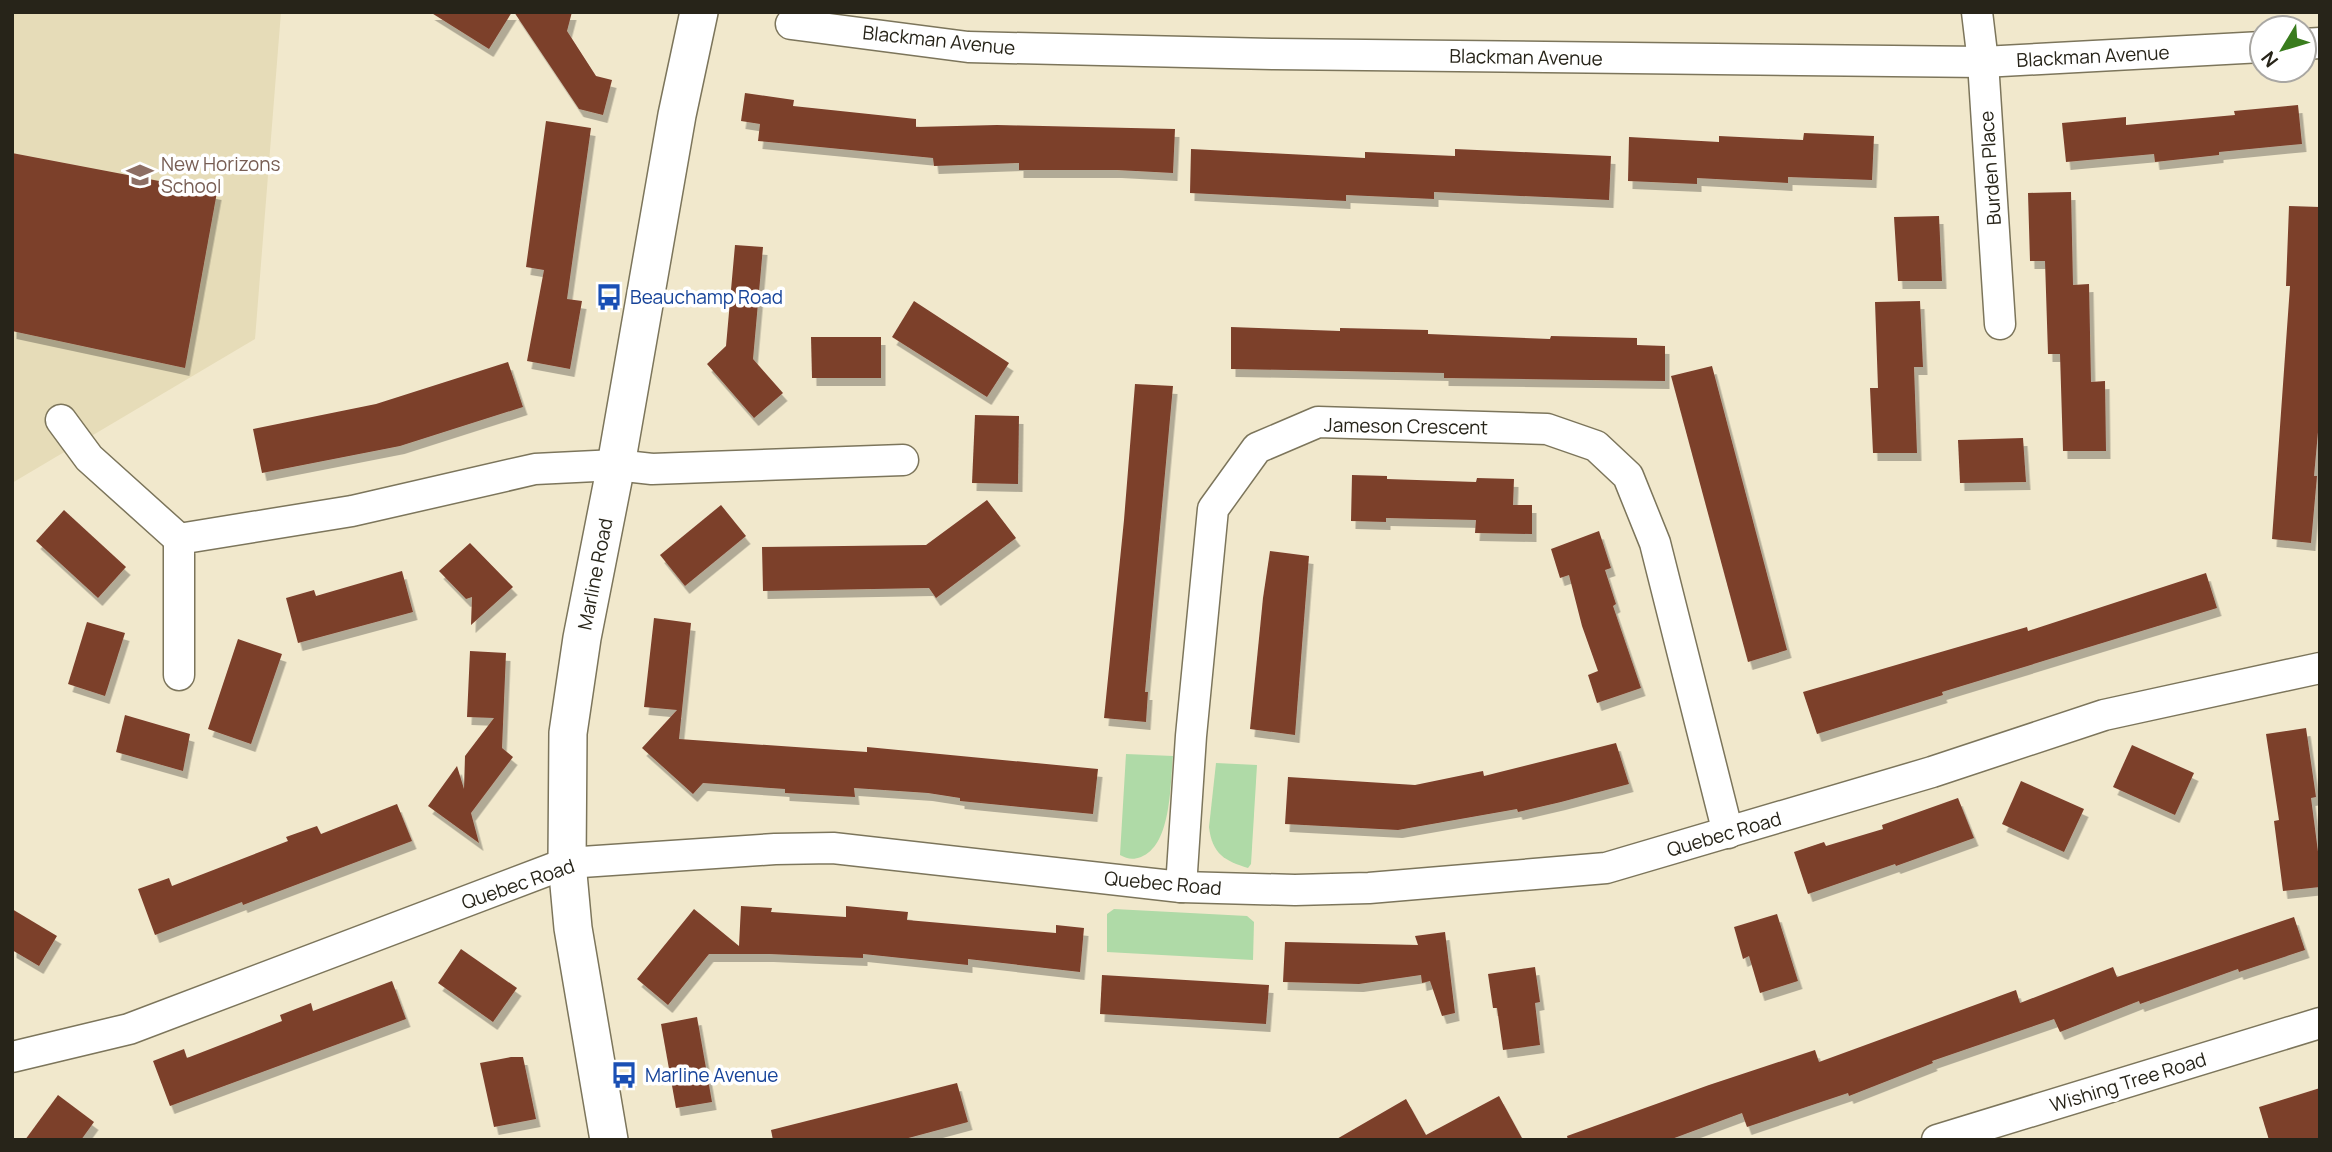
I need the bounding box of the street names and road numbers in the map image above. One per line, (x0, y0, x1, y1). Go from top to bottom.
street label: Blackman Avenue (861, 19, 1017, 61)
street label: Blackman Avenue (2016, 39, 2170, 73)
street label: Blackman Avenue (1449, 43, 1603, 71)
street label: Burden Place (1973, 110, 2007, 226)
street label: Jameson Crescent (1324, 412, 1488, 440)
street label: Marline Road (571, 516, 619, 632)
street label: Quebec Road (1664, 805, 1784, 863)
street label: Quebec Road (458, 853, 578, 915)
street label: Quebec Road (1103, 865, 1223, 901)
street label: Wishing Tree Road (2047, 1046, 2209, 1118)

